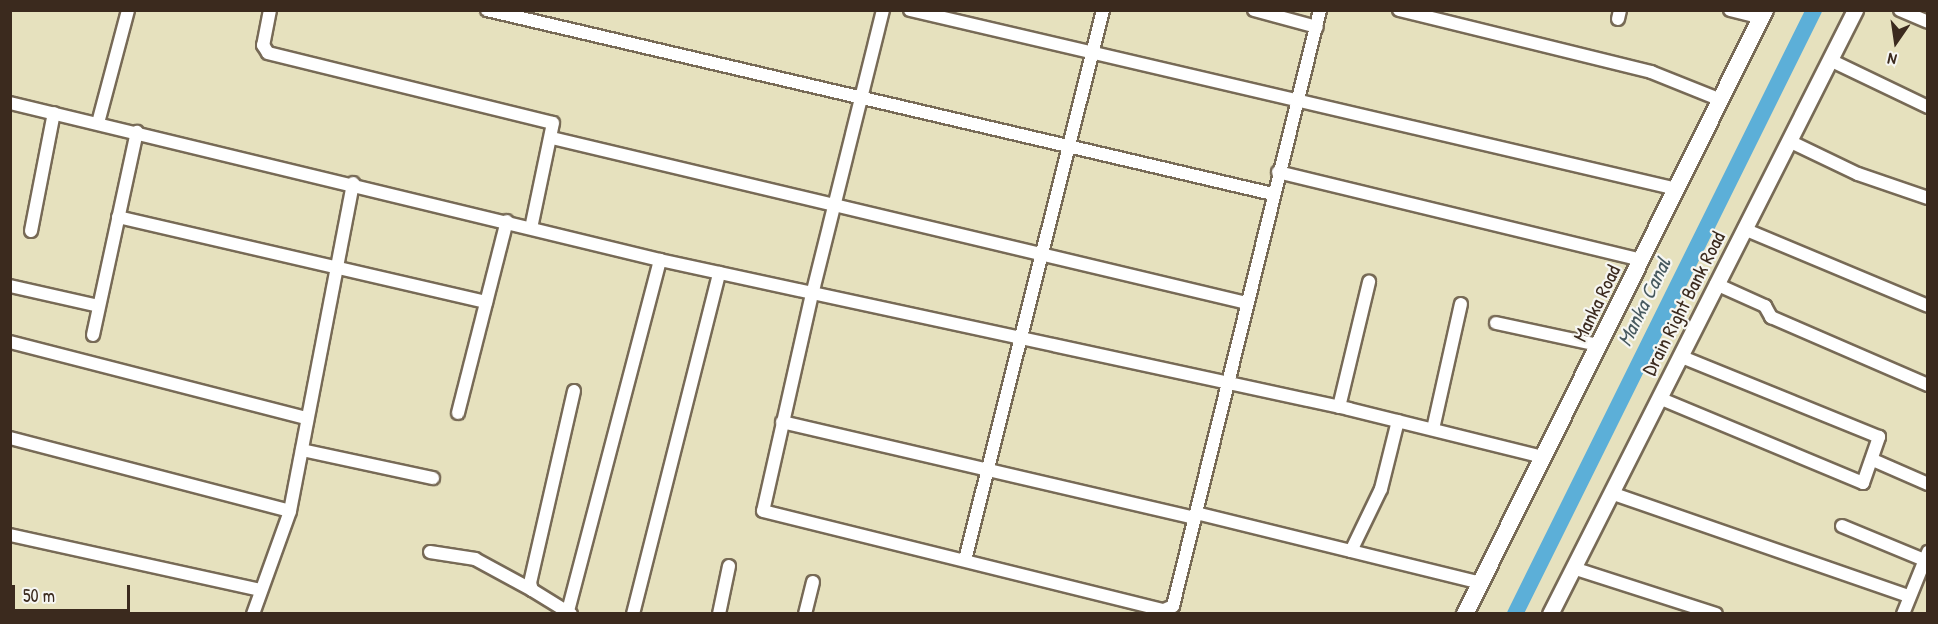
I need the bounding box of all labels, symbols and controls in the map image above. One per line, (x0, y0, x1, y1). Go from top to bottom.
north arrow (1866, 12, 1926, 72)
text: N (1885, 48, 1899, 71)
street label: Drain Right Bank Road (1636, 227, 1730, 379)
water label: Manka Canal (1612, 254, 1676, 350)
street label: Manka Road (1567, 261, 1625, 345)
scale bar (15, 573, 134, 611)
text: 50 m (23, 583, 55, 608)

